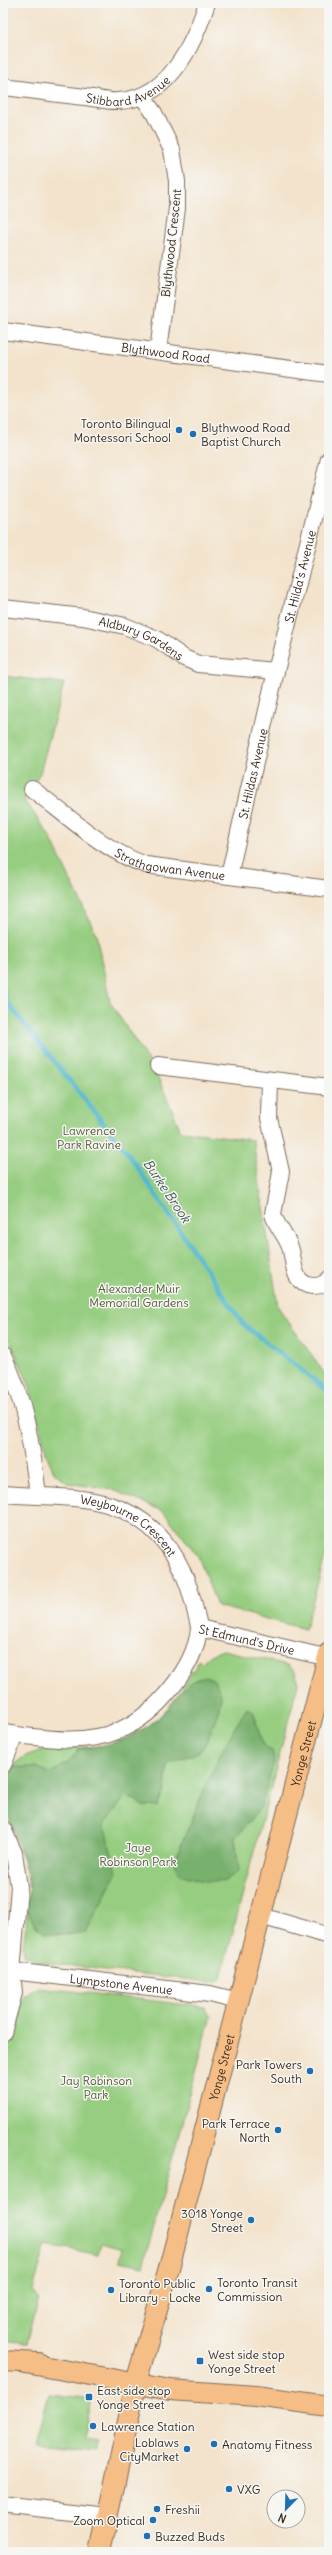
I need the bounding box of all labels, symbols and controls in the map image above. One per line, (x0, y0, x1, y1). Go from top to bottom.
street label: Stibbard Avenue (85, 72, 173, 109)
street label: Blythwood Crescent (158, 188, 184, 298)
street label: Blythwood Road (120, 339, 211, 366)
place label: Toronto Bilingual Montessori School (73, 416, 171, 445)
place label: Blythwood Road Baptist Church (201, 420, 290, 449)
marker: Toronto Bilingual Montessori School (174, 425, 184, 435)
marker: Blythwood Road Baptist Church (188, 429, 198, 439)
street label: St. Hilda’s Avenue (281, 528, 318, 624)
street label: Aldbury Gardens (98, 613, 187, 663)
street label: St. Hildas Avenue (235, 727, 270, 820)
street label: Strathgowan Avenue (112, 845, 226, 883)
park label: Lawrence Park Ravine (57, 1123, 121, 1152)
water label: Burke Brook (140, 1156, 195, 1227)
park label: Alexander Muir Memorial Gardens (89, 1281, 189, 1310)
street label: Weybourne Crescent (79, 1491, 180, 1559)
street label: St Edmund's Drive (197, 1621, 296, 1657)
street label: Yonge Street (287, 1719, 319, 1788)
park label: Jaye Robinson Park (99, 1840, 177, 1869)
street label: Lympstone Avenue (69, 1970, 173, 1997)
street label: Yonge Street (206, 2033, 237, 2102)
place label: Park Towers South (236, 2057, 302, 2086)
marker: Park Towers South (305, 2066, 315, 2076)
park label: Jay Robinson Park (60, 2073, 132, 2102)
place label: Park Terrace North (202, 2116, 270, 2145)
marker: Park Terrace North (273, 2125, 283, 2135)
place label: 3018 Yonge Street (181, 2206, 243, 2235)
marker: 3018 Yonge Street (246, 2215, 256, 2225)
place label: Toronto Transit Commission (217, 2275, 297, 2304)
place label: Toronto Public Library - Locke (119, 2276, 201, 2305)
marker: Toronto Transit Commission (204, 2284, 214, 2294)
marker: Toronto Public Library - Locke (106, 2285, 116, 2295)
place label: West side stop Yonge Street (208, 2347, 285, 2376)
marker: West side stop Yonge Street (195, 2356, 205, 2366)
place label: East side stop Yonge Street (97, 2383, 171, 2412)
marker: East side stop Yonge Street (84, 2392, 94, 2402)
place label: Lawrence Station (101, 2419, 195, 2434)
marker: Lawrence Station (88, 2421, 98, 2431)
place label: Loblaws CityMarket (120, 2435, 179, 2464)
place label: Anatomy Fitness (222, 2437, 312, 2452)
marker: Anatomy Fitness (209, 2439, 219, 2449)
marker: Loblaws CityMarket (182, 2444, 192, 2454)
place label: VXG (237, 2482, 261, 2497)
marker: VXG (224, 2484, 234, 2494)
north arrow (266, 2489, 306, 2529)
place label: Freshii (165, 2502, 200, 2517)
marker: Freshii (152, 2504, 162, 2514)
text: N (276, 2510, 288, 2526)
place label: Zoom Optical (73, 2513, 145, 2528)
marker: Zoom Optical (148, 2515, 158, 2525)
place label: Buzzed Buds (155, 2529, 225, 2544)
marker: Buzzed Buds (142, 2531, 152, 2541)

